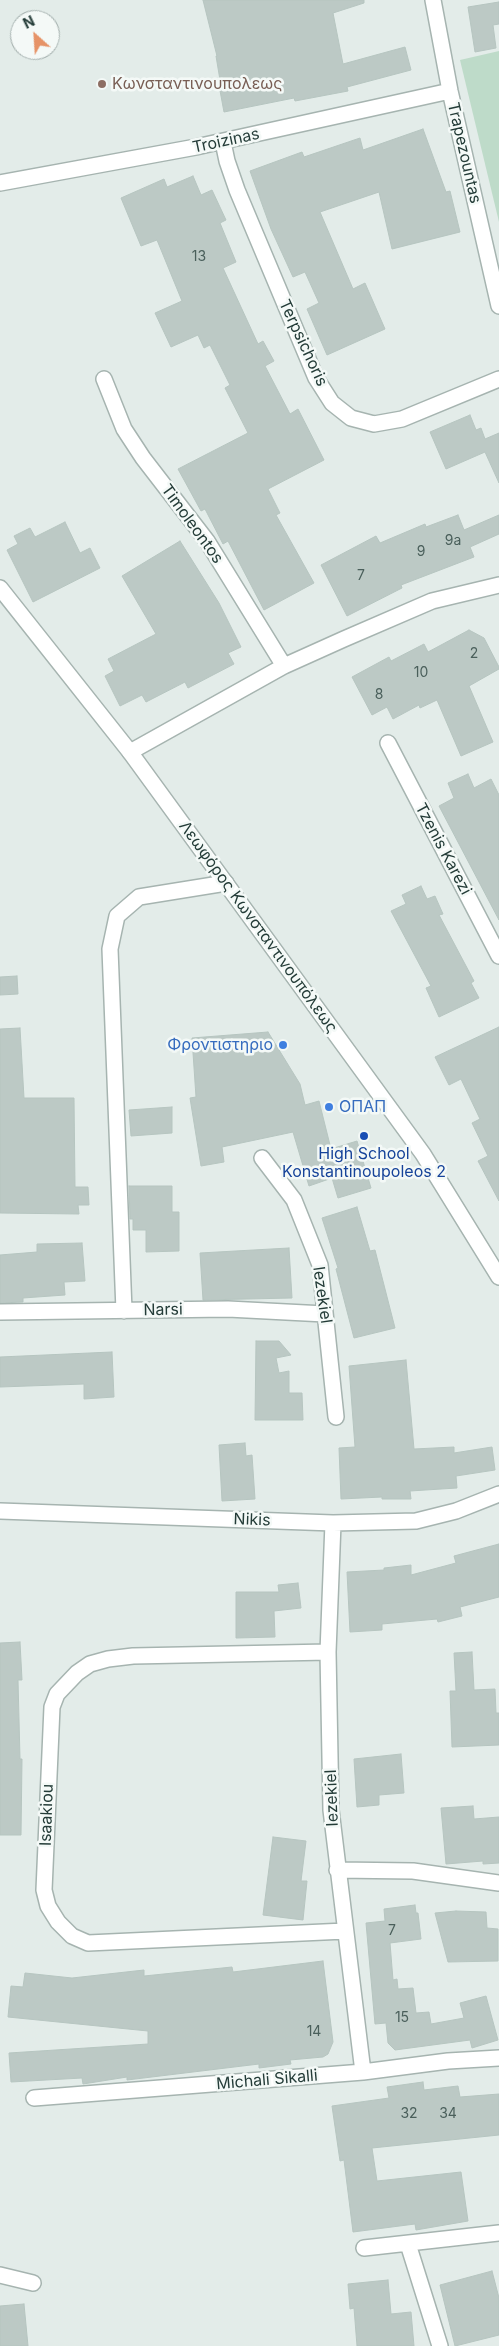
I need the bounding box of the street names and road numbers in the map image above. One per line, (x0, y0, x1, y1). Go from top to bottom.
street label: Trapezountas (443, 101, 485, 205)
street label: Troizinas (191, 125, 261, 157)
street label: Terpsichoris (275, 297, 331, 389)
street label: Timoleontos (157, 481, 227, 567)
street label: Tzenis Karezi (411, 800, 475, 898)
street label: Λεωφόρος Κωνσταντινουπόλεως (175, 817, 341, 1037)
street label: Iezekiel (309, 1265, 335, 1325)
street label: Narsi (143, 1300, 183, 1320)
street label: Nikis (233, 1510, 271, 1530)
street label: Iezekiel (321, 1769, 343, 1827)
street label: Isaakiou (36, 1783, 58, 1847)
street label: Michali Sikalli (216, 2066, 318, 2094)

